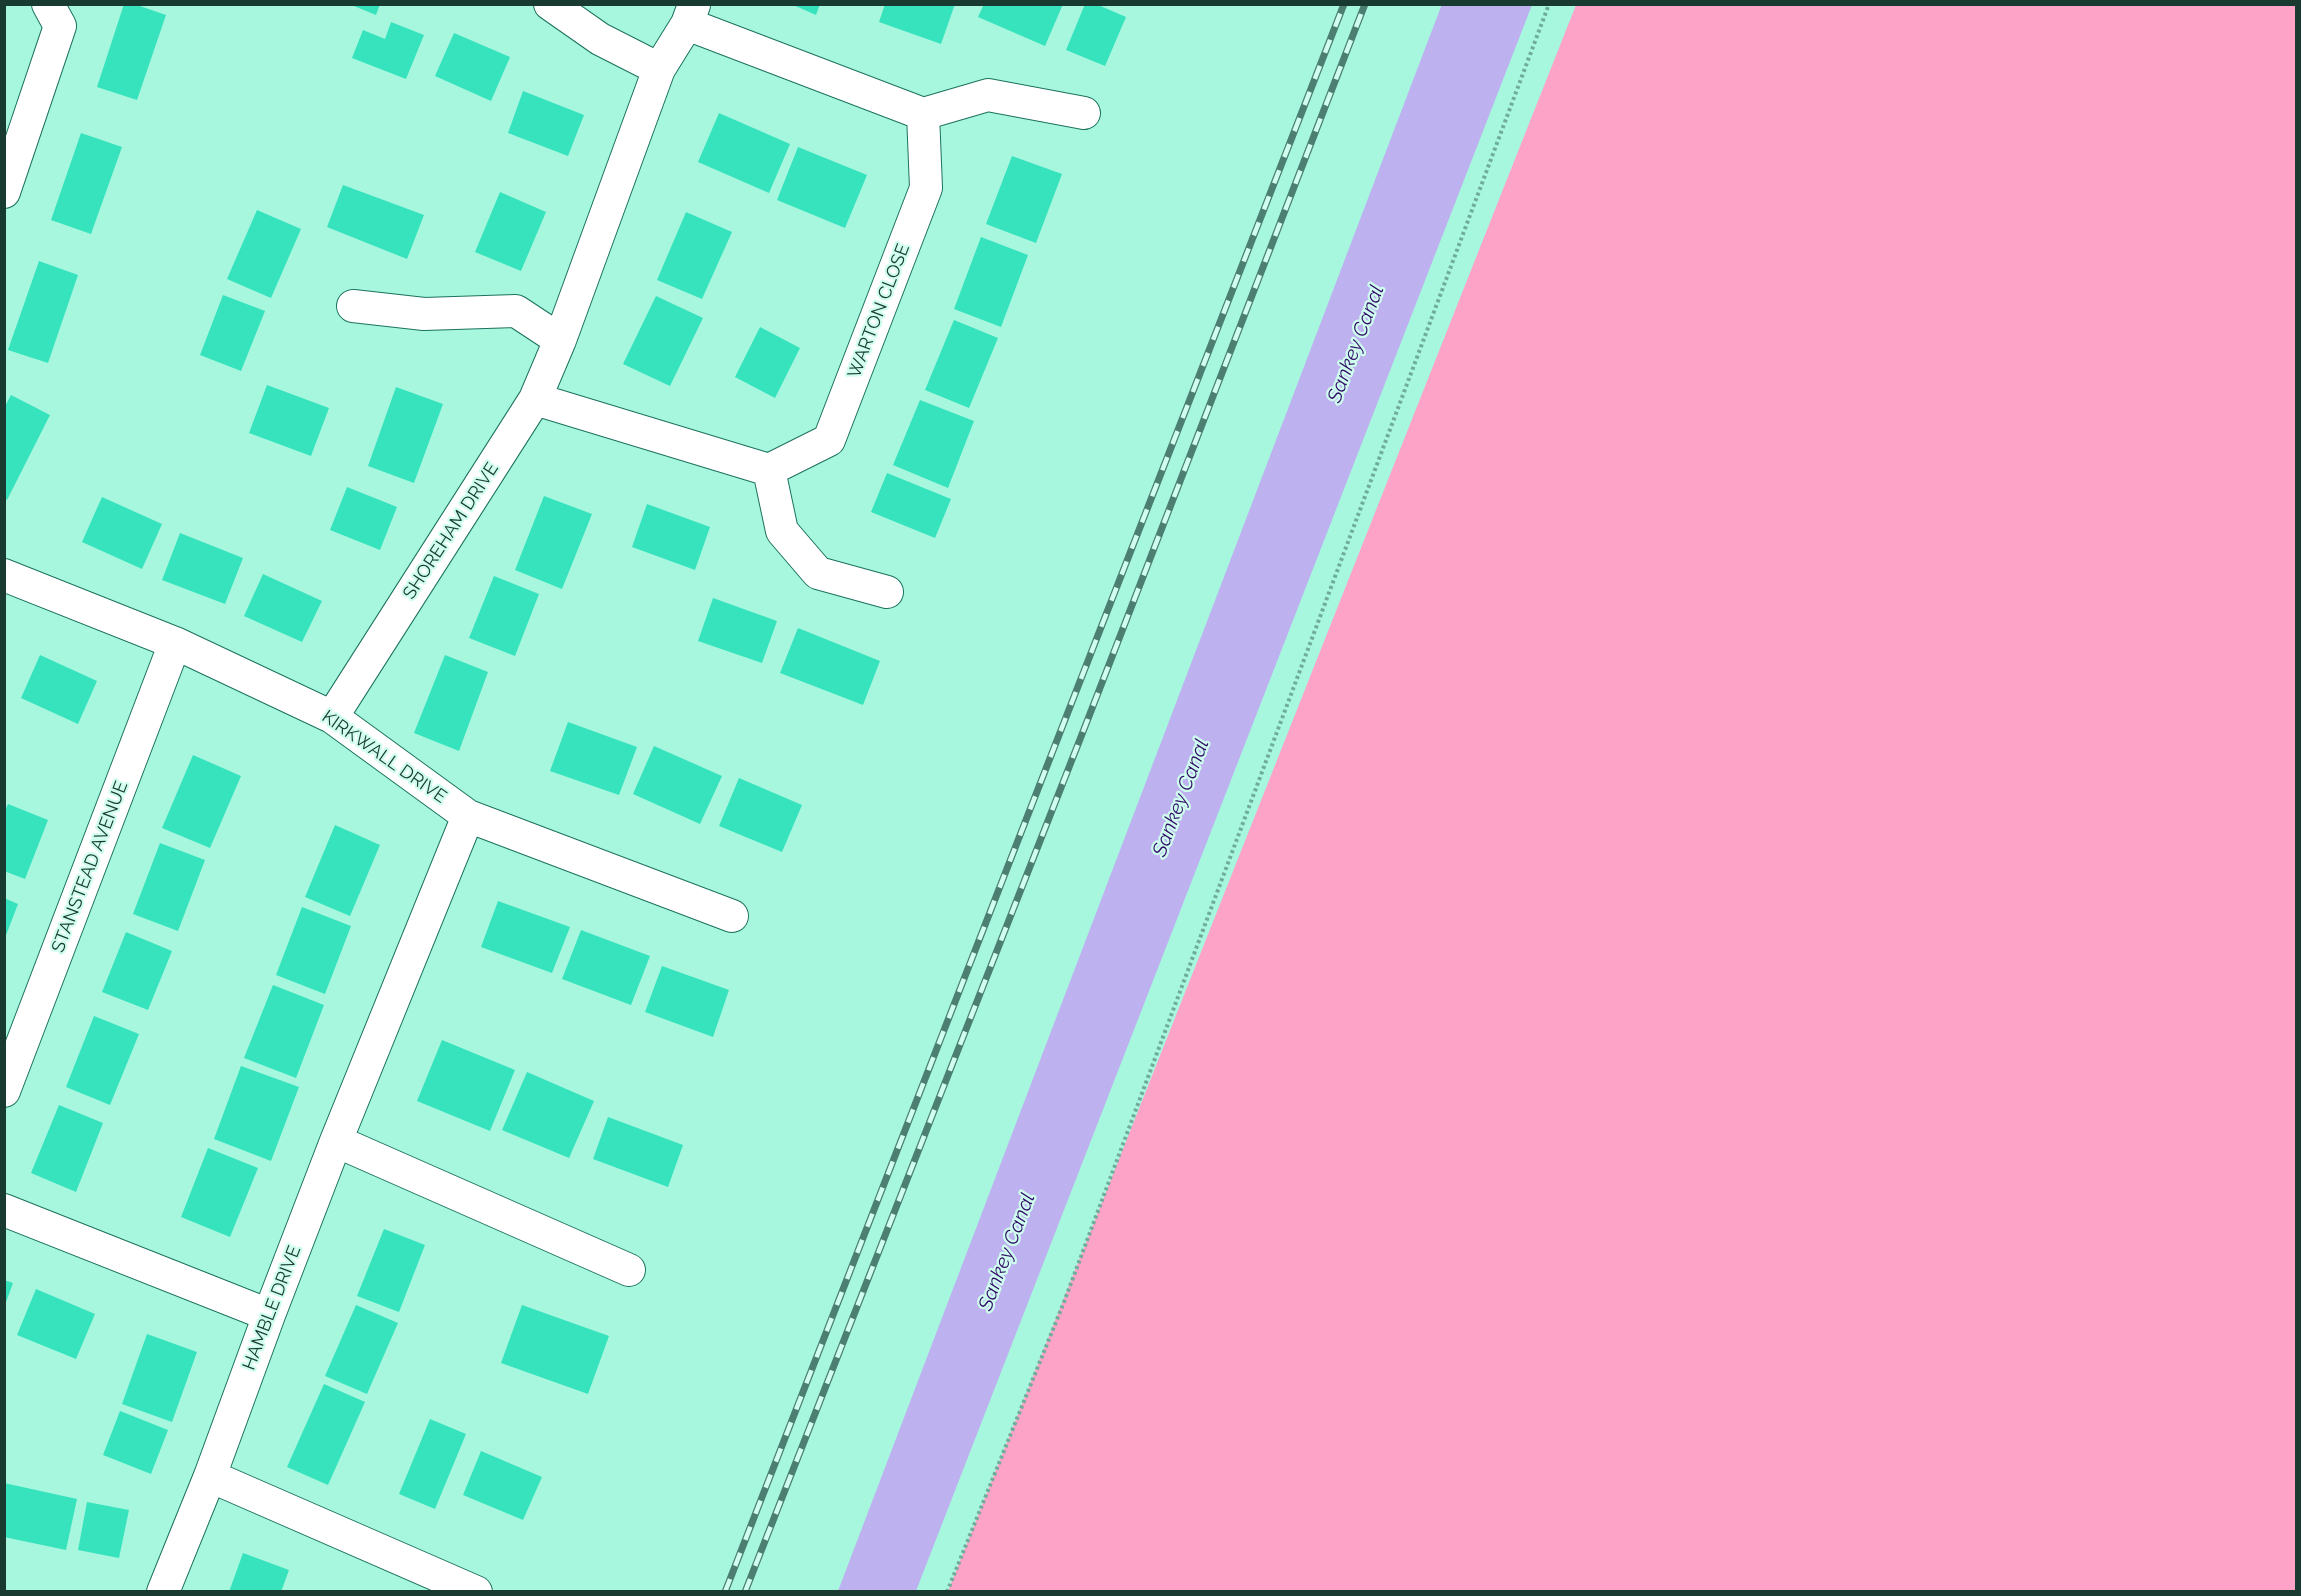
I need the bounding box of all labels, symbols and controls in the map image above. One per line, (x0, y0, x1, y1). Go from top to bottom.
street label: WARTON CLOSE (844, 241, 914, 381)
water label: Sankey Canal (1323, 282, 1389, 406)
street label: SHOREHAM DRIVE (399, 459, 503, 603)
street label: KIRKWALL DRIVE (318, 706, 450, 808)
water label: Sankey Canal (1148, 736, 1214, 860)
street label: STANSTEAD AVENUE (47, 778, 133, 956)
water label: Sankey Canal (974, 1190, 1040, 1314)
street label: HAMBLE DRIVE (238, 1243, 306, 1373)

